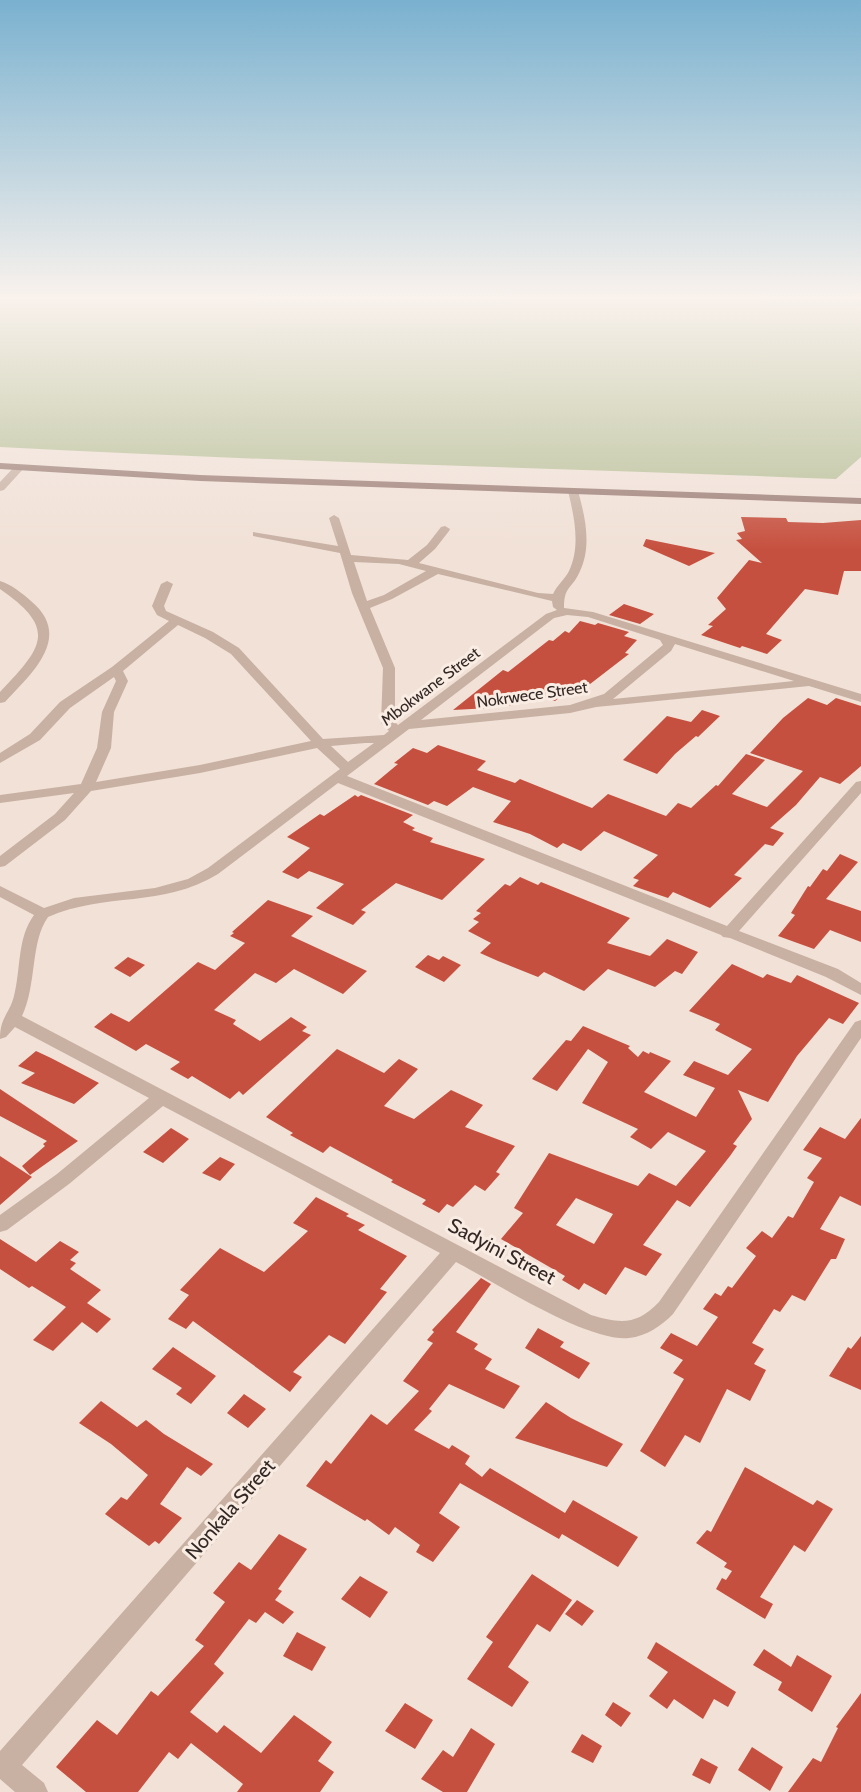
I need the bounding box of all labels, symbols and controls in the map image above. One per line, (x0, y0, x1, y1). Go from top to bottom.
street label: Mbokwane Street (377, 643, 484, 730)
street label: Nokrwece Street (475, 677, 589, 712)
street label: Sadyini Street (444, 1213, 560, 1289)
street label: Nonkala Street (180, 1454, 280, 1564)

